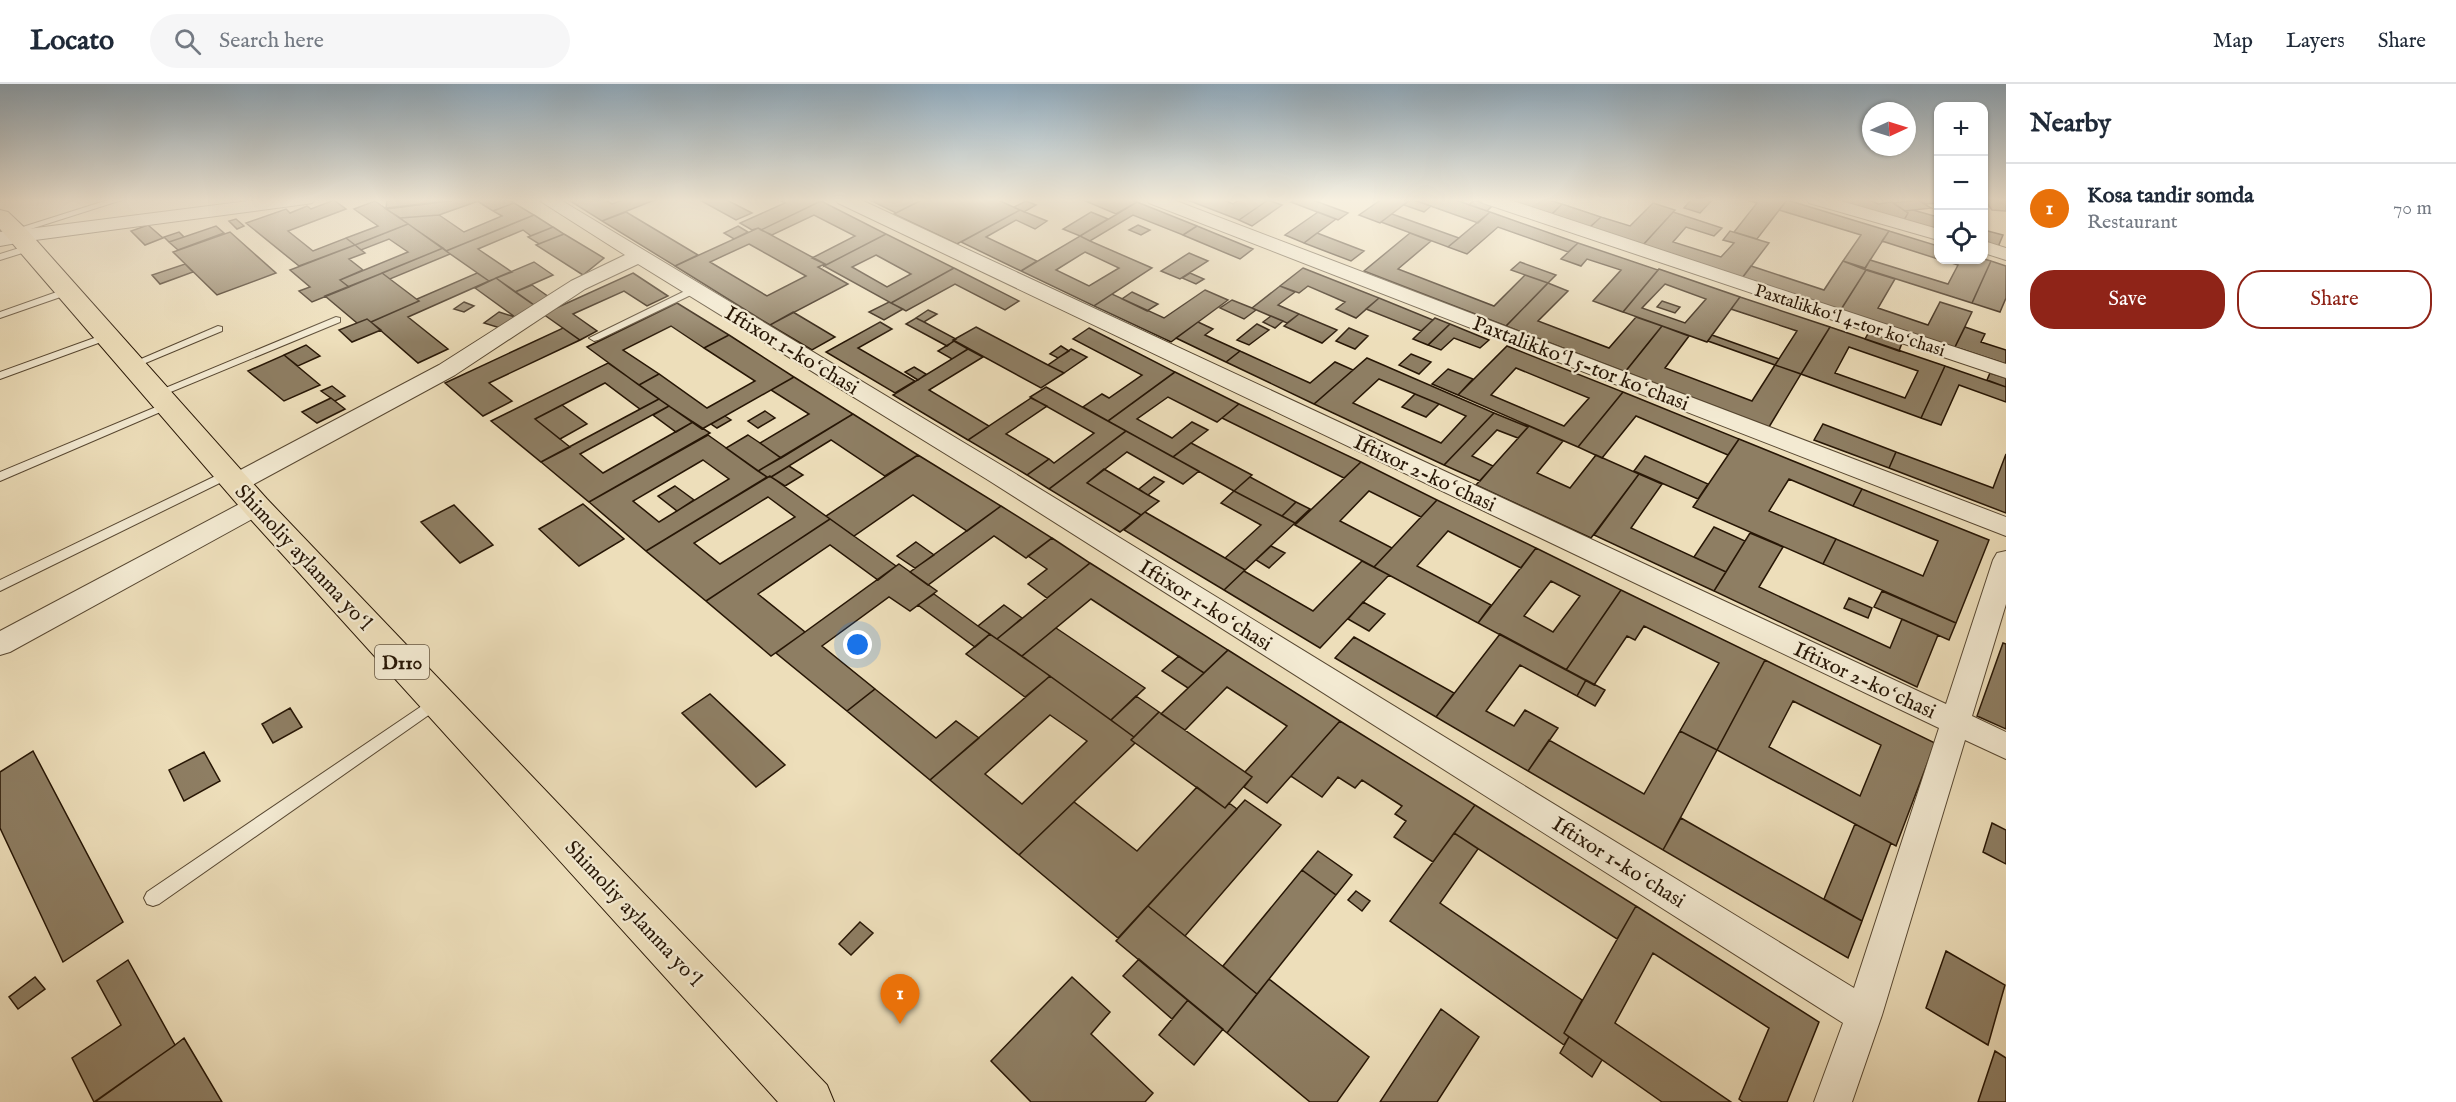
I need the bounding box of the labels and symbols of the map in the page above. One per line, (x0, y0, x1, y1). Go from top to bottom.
north arrow (1862, 102, 1916, 156)
street label: Paxtalikkoʻl 4-tor koʻchasi (1751, 280, 1948, 363)
street label: Iftixor 1-koʻchasi (719, 301, 863, 402)
street label: Paxtalikkoʻl 5-tor koʻchasi (1468, 311, 1692, 418)
street label: Iftixor 2-koʻchasi (1349, 430, 1500, 519)
street label: Shimoliy aylanma yoʻl (228, 479, 378, 637)
street label: Iftixor 1-koʻchasi (1134, 554, 1277, 658)
your location (843, 630, 872, 659)
street label: Iftixor 2-koʻchasi (1789, 637, 1940, 726)
road number: D110 (375, 645, 429, 679)
street label: Iftixor 1-koʻchasi (1547, 811, 1690, 915)
street label: Shimoliy aylanma yoʻl (558, 835, 708, 993)
pin: 1 (880, 974, 920, 1024)

